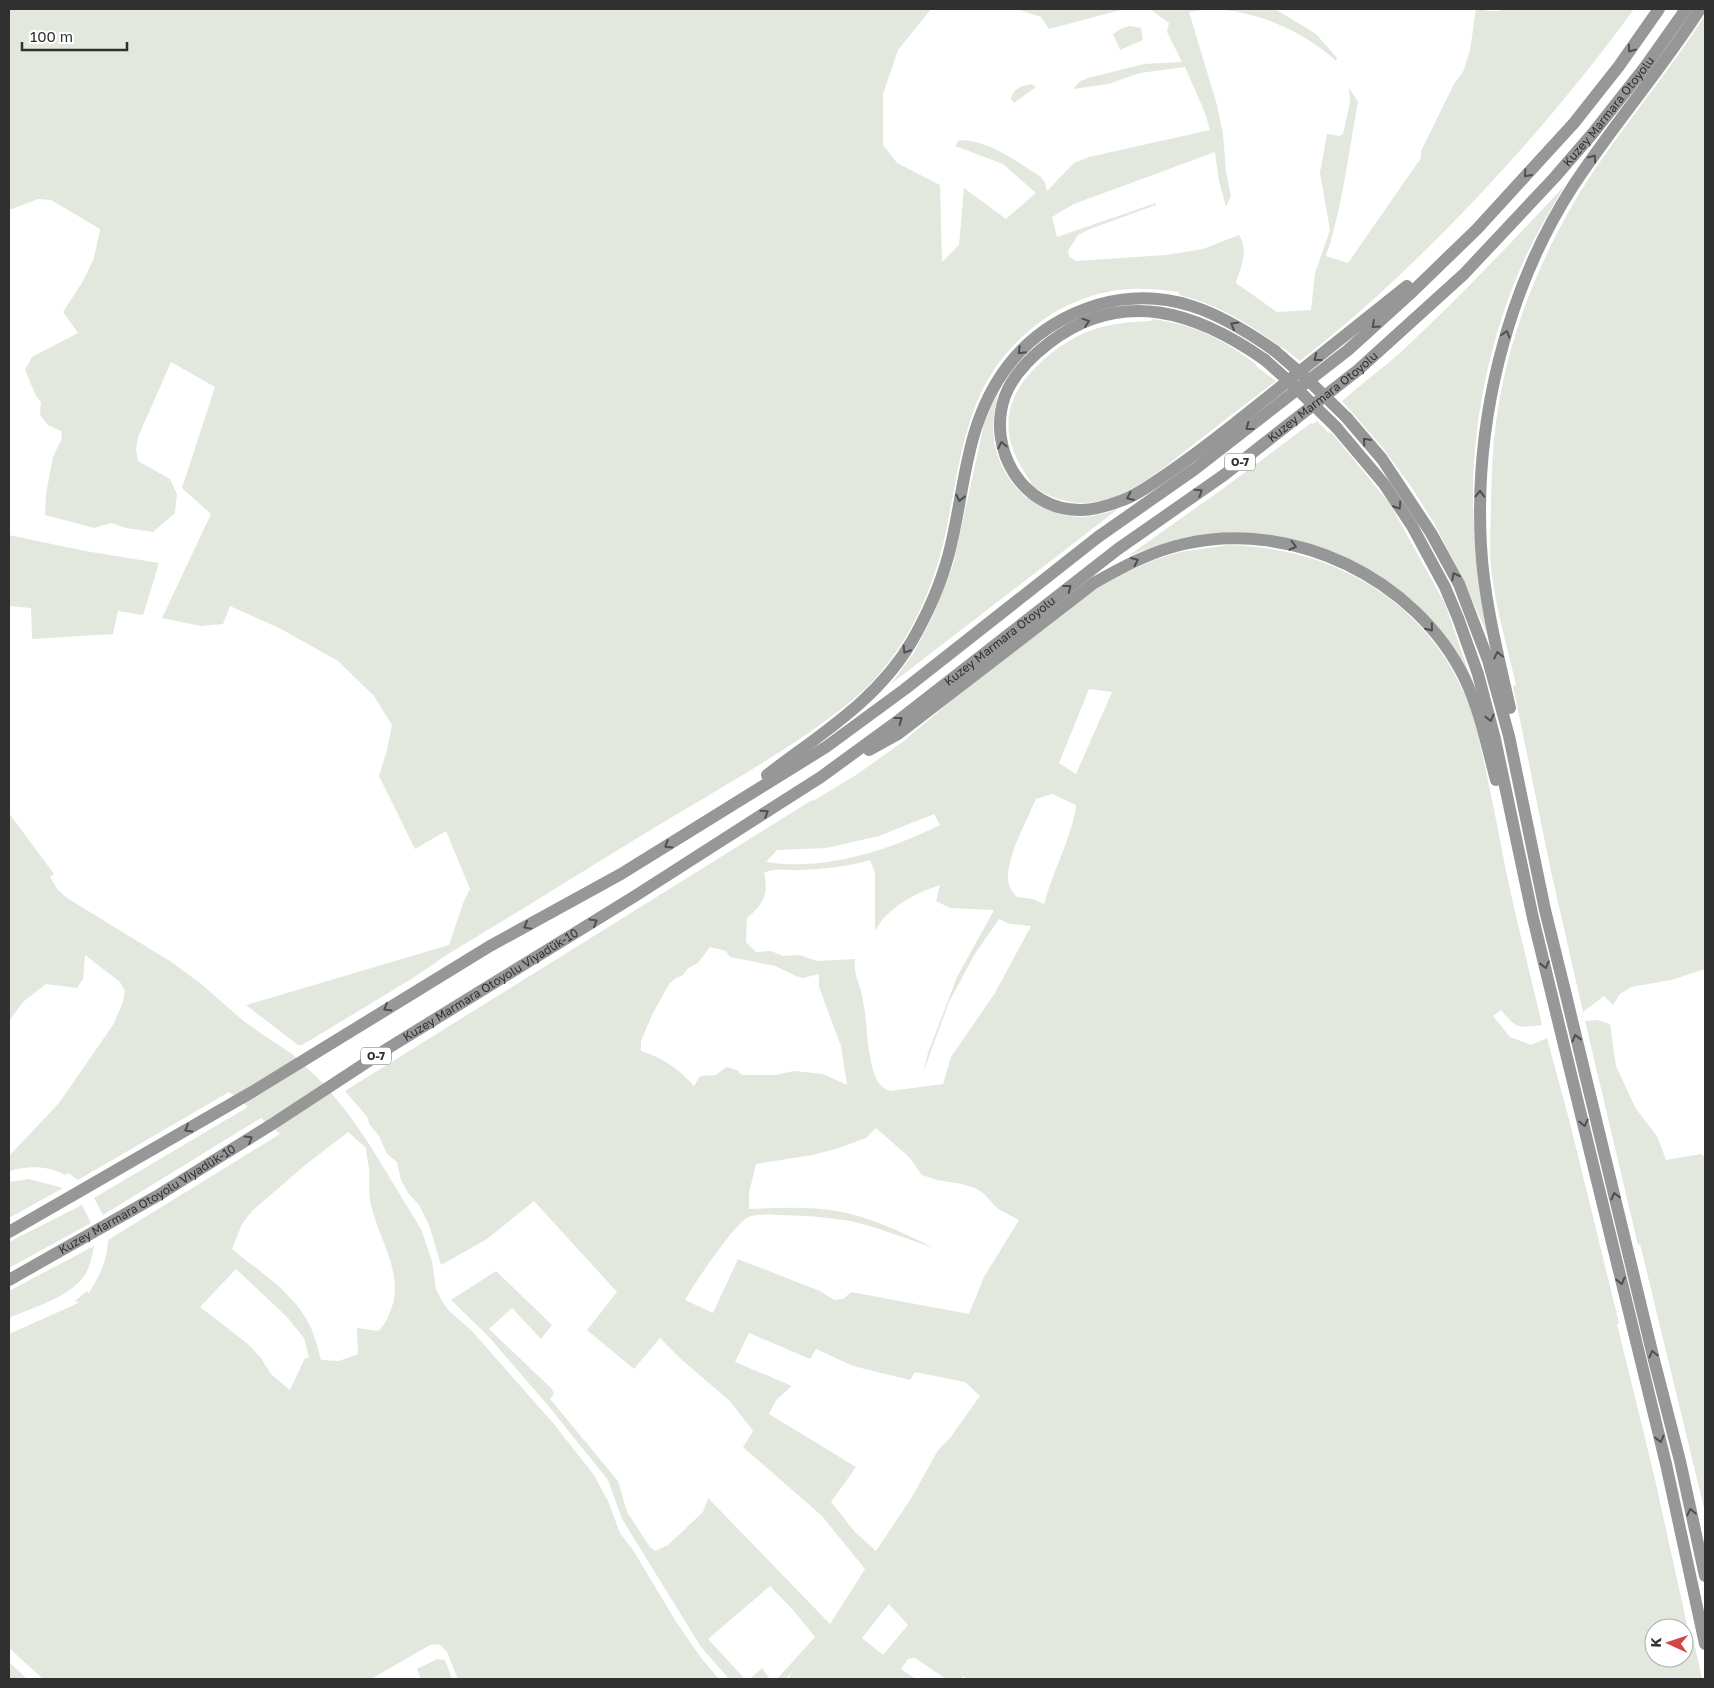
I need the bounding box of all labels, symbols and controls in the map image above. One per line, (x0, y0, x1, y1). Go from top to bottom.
scale bar (22, 20, 128, 52)
text: 100 m (30, 27, 73, 45)
one-way arrow (1628, 43, 1637, 53)
street label: Kuzey Marmara Otoyolu (1560, 53, 1657, 169)
one-way arrow (1587, 154, 1596, 164)
one-way arrow (1524, 168, 1533, 177)
one-way arrow (1082, 318, 1090, 328)
one-way arrow (1372, 319, 1381, 328)
one-way arrow (1231, 321, 1240, 331)
one-way arrow (1500, 331, 1510, 339)
one-way arrow (1018, 345, 1027, 354)
street label: Kuzey Marmara Otoyolu (1264, 348, 1381, 445)
one-way arrow (1314, 353, 1323, 361)
one-way arrow (1246, 422, 1255, 430)
one-way arrow (1363, 437, 1372, 446)
one-way arrow (998, 440, 1008, 449)
road number: O-7 (1225, 454, 1255, 471)
one-way arrow (1194, 489, 1203, 498)
one-way arrow (1475, 490, 1486, 498)
one-way arrow (1127, 491, 1136, 501)
one-way arrow (956, 494, 966, 503)
one-way arrow (1392, 501, 1402, 510)
one-way arrow (1288, 540, 1297, 550)
one-way arrow (1130, 557, 1139, 568)
one-way arrow (1451, 573, 1461, 582)
one-way arrow (1063, 585, 1072, 594)
street label: Kuzey Marmara Otoyolu (941, 593, 1058, 689)
one-way arrow (1424, 622, 1432, 631)
one-way arrow (903, 644, 912, 654)
one-way arrow (1493, 651, 1504, 660)
one-way arrow (1484, 714, 1495, 723)
one-way arrow (893, 717, 903, 726)
one-way arrow (760, 810, 769, 819)
one-way arrow (664, 838, 673, 848)
one-way arrow (588, 918, 597, 928)
one-way arrow (523, 920, 532, 930)
street label: Kuzey Marmara Otoyolu Viyadük-10 (400, 925, 581, 1044)
one-way arrow (1539, 960, 1550, 969)
one-way arrow (384, 1002, 393, 1012)
one-way arrow (1571, 1033, 1582, 1042)
road number: O-7 (361, 1048, 391, 1064)
one-way arrow (1578, 1118, 1589, 1127)
one-way arrow (185, 1123, 194, 1133)
one-way arrow (243, 1135, 252, 1145)
street label: Kuzey Marmara Otoyolu Viyadük-10 (56, 1141, 238, 1257)
one-way arrow (1610, 1191, 1621, 1200)
one-way arrow (1615, 1276, 1626, 1285)
one-way arrow (1648, 1349, 1659, 1358)
one-way arrow (1654, 1434, 1665, 1443)
one-way arrow (1687, 1507, 1697, 1516)
north arrow (1644, 1618, 1694, 1668)
text: K (1647, 1637, 1664, 1648)

